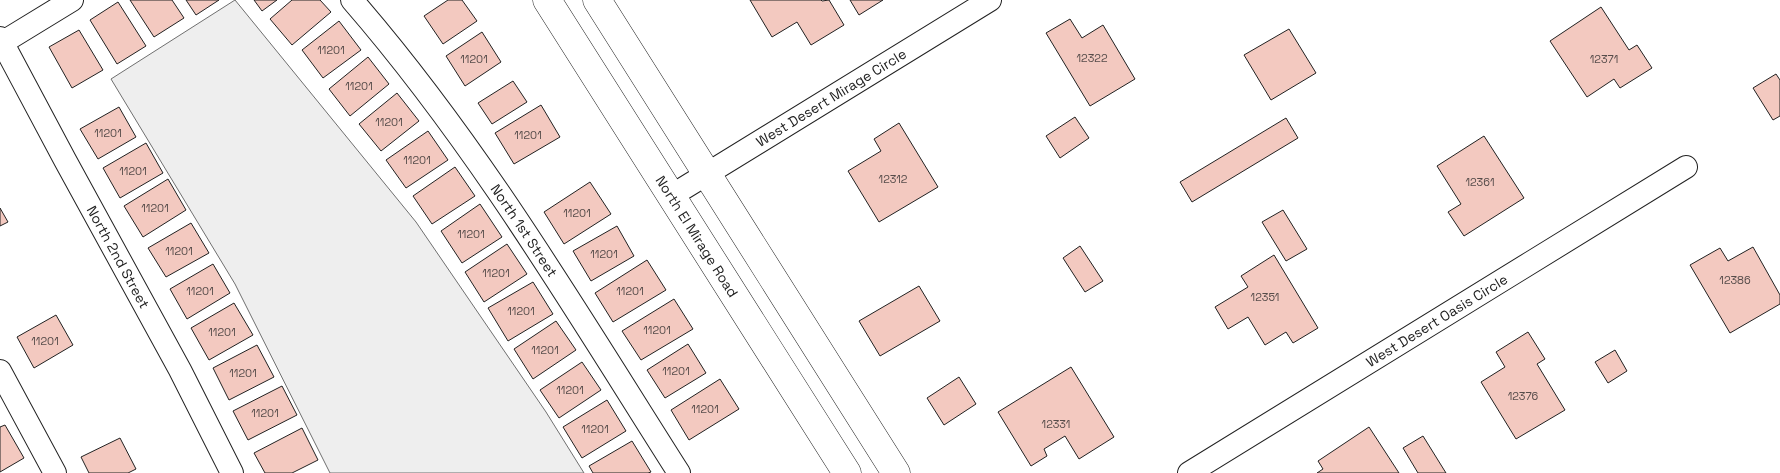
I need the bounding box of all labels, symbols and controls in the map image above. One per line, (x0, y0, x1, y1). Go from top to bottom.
house number: 11201 (317, 43, 345, 57)
street label: West Desert Mirage Circle (753, 45, 910, 151)
house number: 12322 (1076, 51, 1108, 65)
house number: 11201 (460, 52, 488, 66)
house number: 12371 (1590, 52, 1618, 66)
house number: 11201 (345, 79, 373, 93)
house number: 11201 (375, 115, 403, 129)
house number: 11201 (94, 126, 122, 140)
house number: 11201 (514, 128, 542, 142)
house number: 11201 (403, 153, 431, 167)
house number: 11201 (119, 164, 147, 178)
street label: North El Mirage Road (652, 172, 742, 301)
house number: 12312 (879, 172, 908, 186)
house number: 12361 (1465, 175, 1495, 189)
street label: North 1st Street (487, 181, 561, 280)
house number: 11201 (141, 201, 169, 215)
street label: North 2nd Street (83, 203, 154, 312)
house number: 11201 (563, 206, 591, 220)
house number: 11201 (457, 227, 485, 241)
house number: 11201 (165, 244, 193, 258)
house number: 11201 (590, 247, 618, 261)
house number: 11201 (482, 266, 510, 280)
street label: West Desert Oasis Circle (1363, 270, 1511, 371)
house number: 12386 (1719, 273, 1751, 287)
house number: 11201 (186, 284, 214, 298)
house number: 11201 (616, 284, 644, 298)
house number: 12351 (1251, 290, 1279, 304)
house number: 11201 (507, 304, 535, 318)
house number: 11201 (643, 323, 671, 337)
house number: 11201 (208, 325, 236, 339)
house number: 11201 (31, 334, 59, 348)
house number: 11201 (531, 343, 559, 357)
house number: 11201 (662, 364, 690, 378)
house number: 11201 (229, 366, 257, 380)
house number: 11201 (556, 383, 584, 397)
house number: 12376 (1508, 389, 1539, 403)
house number: 11201 (691, 402, 719, 416)
house number: 11201 (251, 406, 279, 420)
house number: 12331 (1042, 417, 1070, 431)
house number: 11201 (581, 422, 609, 436)

